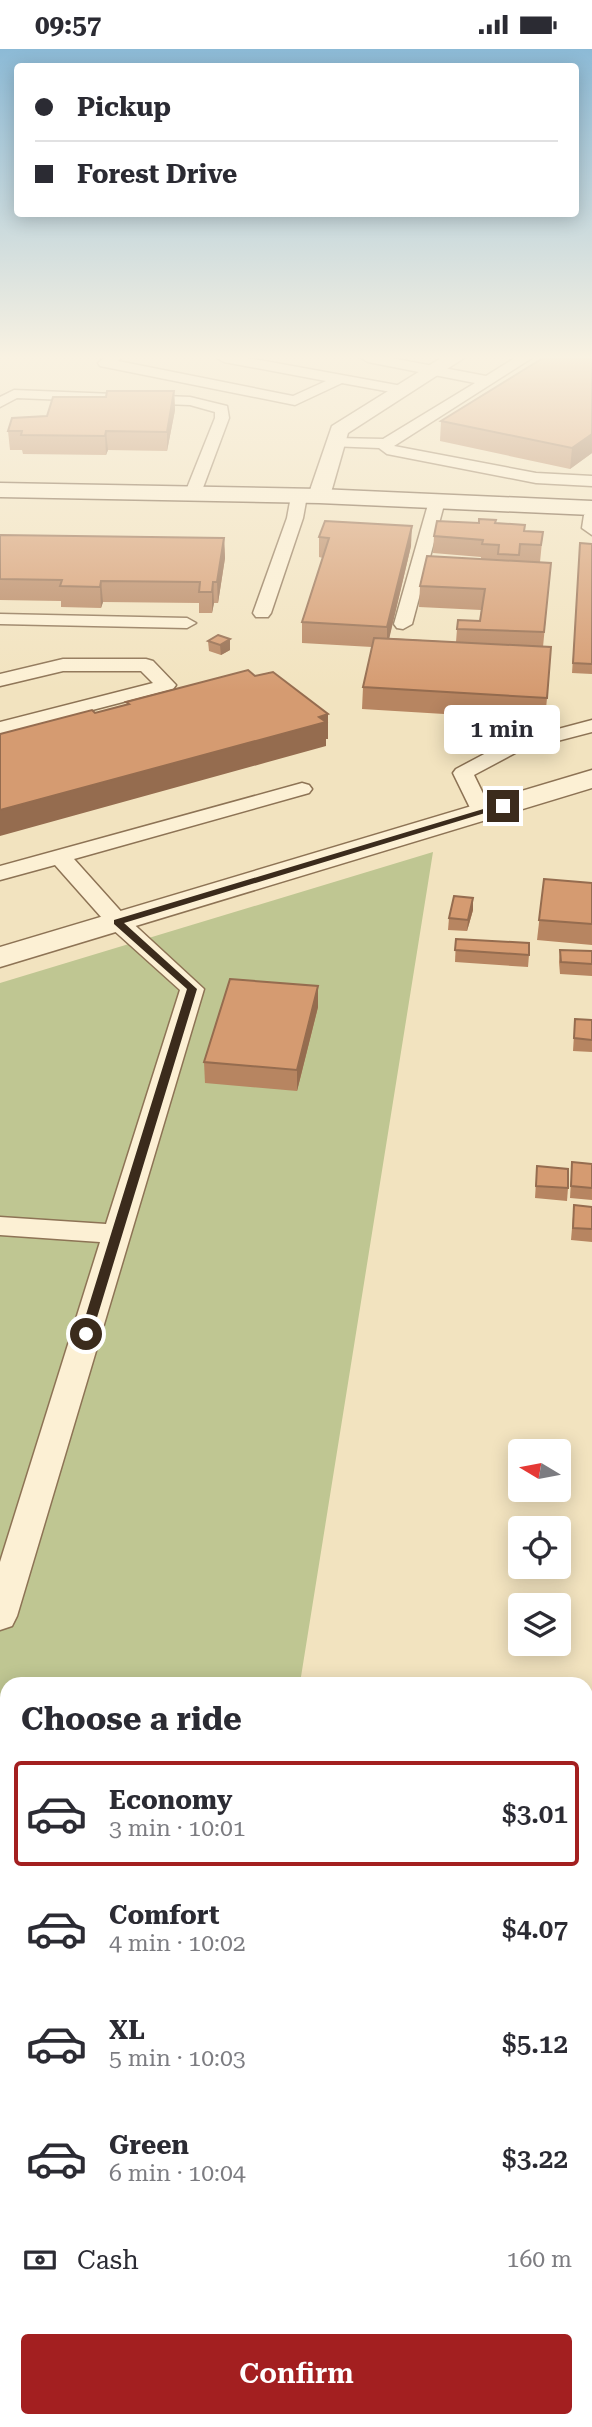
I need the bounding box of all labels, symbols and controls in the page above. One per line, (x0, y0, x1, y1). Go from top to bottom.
text: 09:57 (35, 10, 101, 40)
text: Pickup (77, 92, 171, 122)
text: Forest Drive (77, 159, 237, 189)
callout: 1 min (445, 705, 561, 753)
text: 1 min (470, 716, 534, 743)
route end (487, 790, 519, 822)
route start (70, 1318, 102, 1350)
north arrow (508, 1439, 570, 1501)
map controls (508, 1439, 571, 1656)
button: locate (508, 1516, 571, 1579)
button: layers (508, 1593, 571, 1656)
text: Choose a ride (21, 1700, 242, 1738)
icon: car (25, 1782, 88, 1845)
text: Economy (109, 1785, 232, 1815)
text: $3.01 (502, 1799, 568, 1829)
text: 3 min · 10:01 (109, 1815, 246, 1842)
icon: car (25, 1897, 88, 1960)
text: Comfort (109, 1900, 219, 1930)
text: $4.07 (502, 1914, 568, 1944)
text: 4 min · 10:02 (109, 1930, 246, 1957)
icon: car (25, 2012, 88, 2075)
text: XL (109, 2015, 145, 2045)
text: $5.12 (502, 2029, 568, 2059)
text: 5 min · 10:03 (109, 2045, 246, 2072)
icon: car (25, 2127, 88, 2190)
text: Green (109, 2130, 189, 2160)
text: $3.22 (502, 2144, 568, 2174)
text: 6 min · 10:04 (109, 2160, 246, 2187)
icon: cash (21, 2241, 59, 2279)
text: Cash (77, 2245, 139, 2275)
text: 160 m (507, 2246, 572, 2273)
button: Confirm (21, 2334, 572, 2414)

